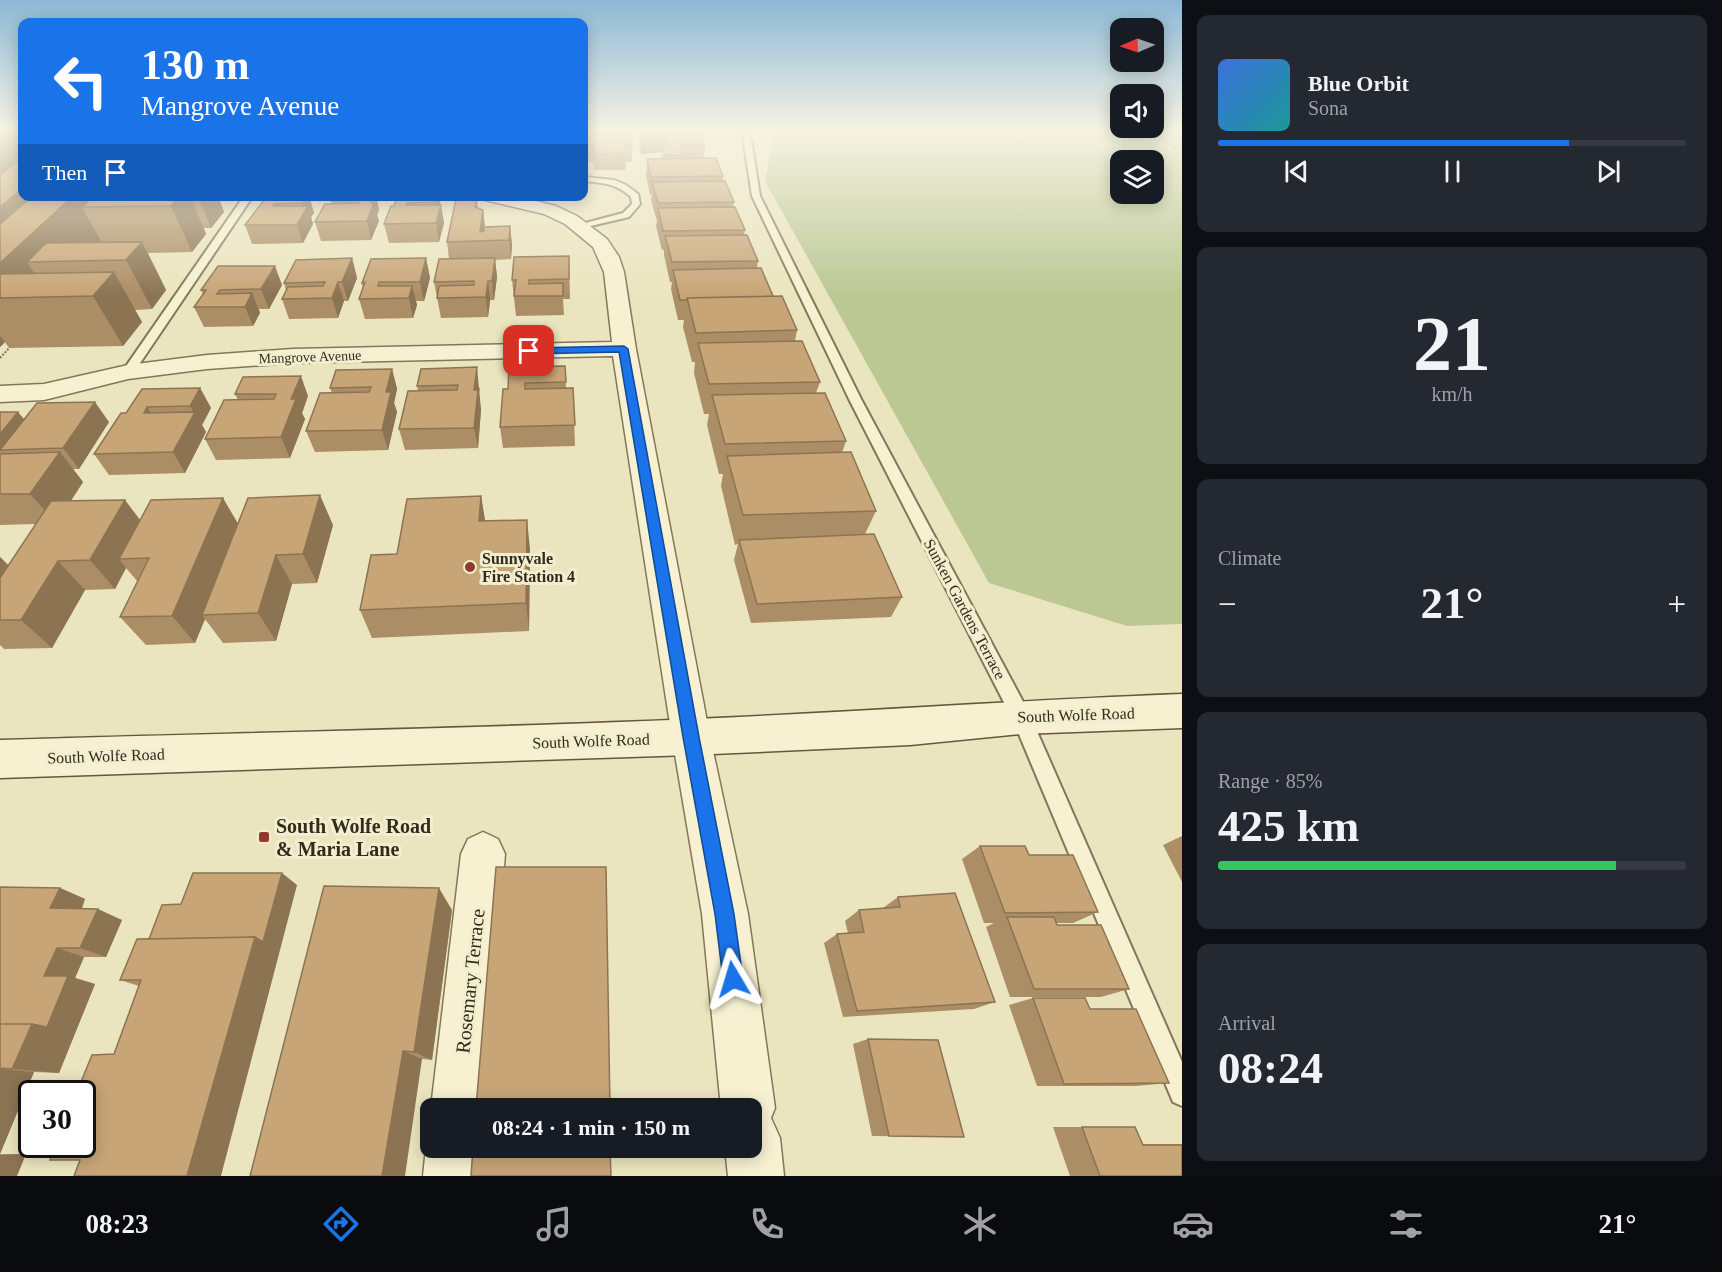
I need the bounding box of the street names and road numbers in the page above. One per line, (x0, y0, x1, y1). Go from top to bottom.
street label: Mangrove Avenue (258, 348, 362, 366)
street label: Sunken Gardens Terrace (921, 536, 1009, 682)
street label: South Wolfe Road (1017, 704, 1135, 726)
street label: South Wolfe Road (532, 730, 650, 752)
street label: South Wolfe Road (47, 745, 165, 767)
street label: Rosemary Terrace (451, 907, 490, 1055)

